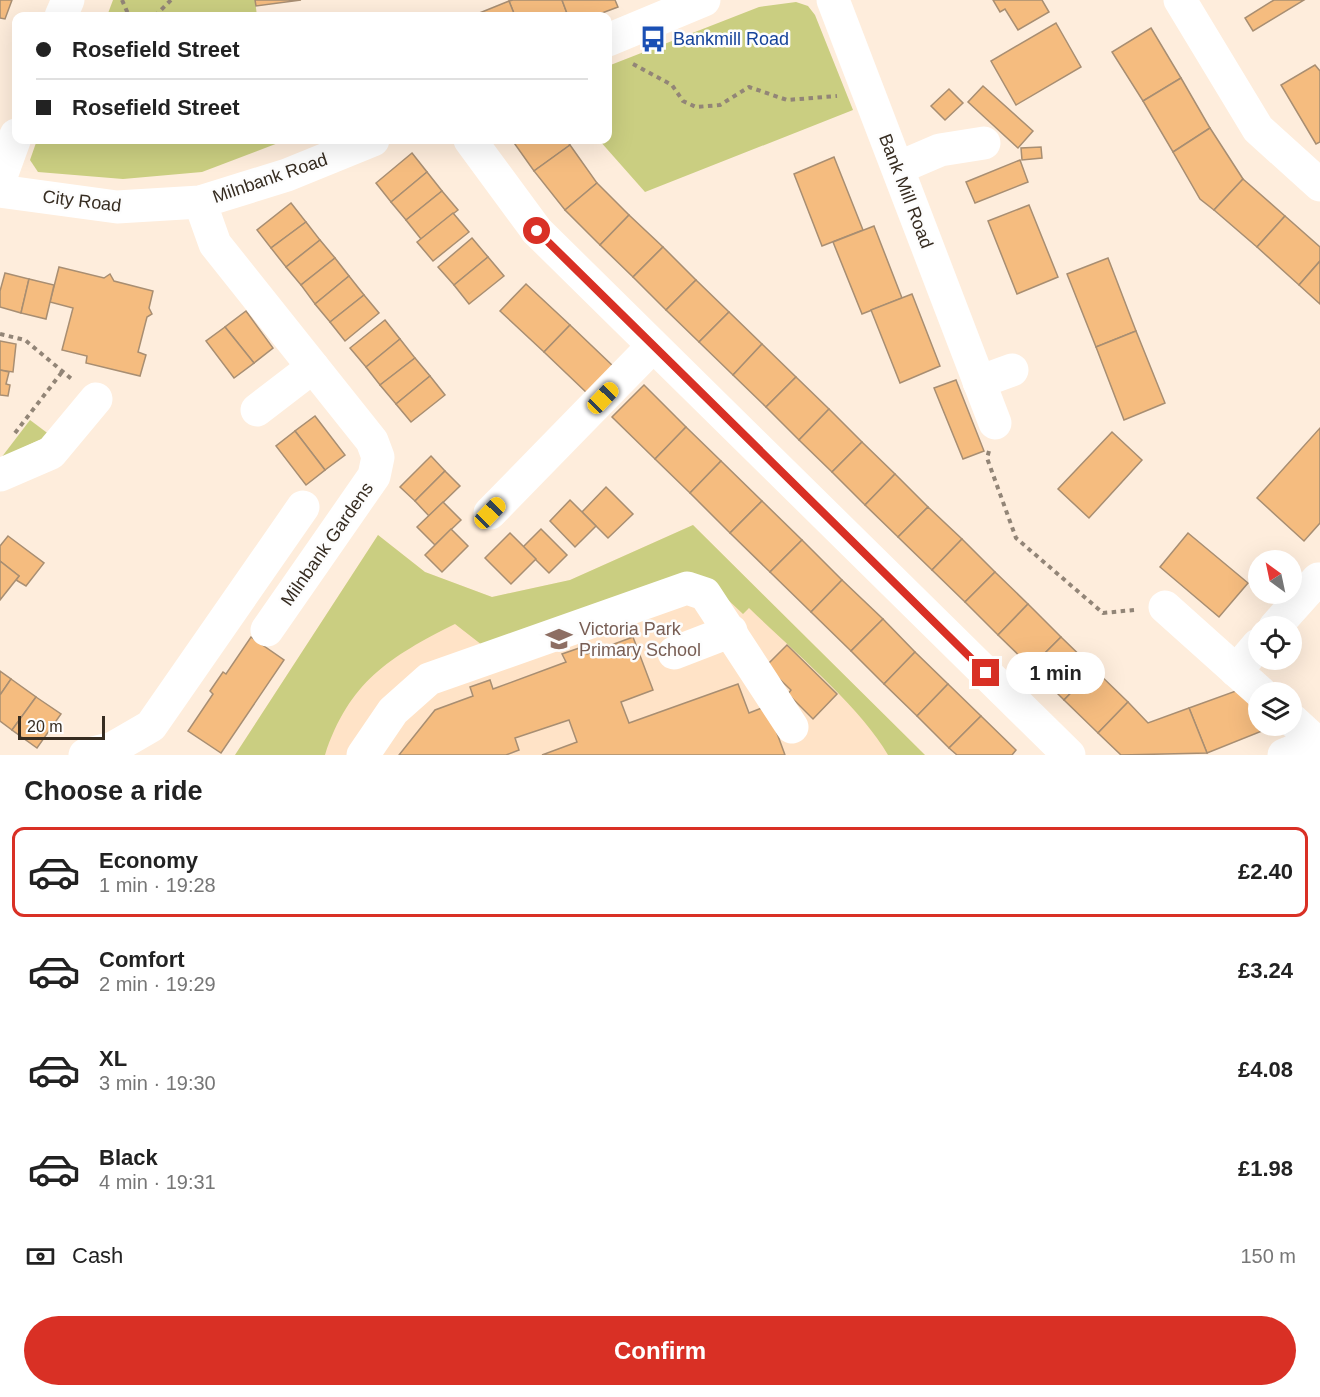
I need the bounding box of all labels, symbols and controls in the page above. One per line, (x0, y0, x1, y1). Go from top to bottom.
bus stop icon: Bankmill Road (638, 24, 668, 54)
place label: Bankmill Road (673, 29, 789, 49)
text: Rosefield Street (72, 37, 240, 62)
text: Rosefield Street (72, 95, 240, 120)
street label: Bank Mill Road (875, 131, 937, 251)
street label: Milnbank Road (210, 149, 330, 207)
street label: City Road (42, 186, 122, 216)
route start (523, 217, 550, 244)
car (584, 379, 622, 417)
street label: Milnbank Gardens (277, 478, 377, 610)
car (471, 494, 509, 532)
north arrow (1248, 550, 1302, 604)
map controls (1248, 550, 1302, 736)
button: locate (1248, 616, 1302, 670)
place label: Victoria Park Primary School (579, 619, 701, 660)
school or university icon: Victoria Park Primary School (544, 624, 574, 654)
callout: 1 min (1007, 652, 1106, 694)
route end (972, 659, 999, 686)
text: 1 min (1029, 662, 1082, 684)
button: layers (1248, 682, 1302, 736)
scale bar (18, 713, 105, 740)
text: 20 m (27, 718, 63, 735)
text: Choose a ride (24, 776, 203, 806)
icon: car (27, 845, 81, 899)
text: Economy (99, 848, 198, 873)
text: £2.40 (1238, 859, 1293, 884)
text: 1 min · 19:28 (99, 874, 216, 896)
icon: car (27, 944, 81, 998)
text: Comfort (99, 947, 185, 972)
text: £3.24 (1238, 958, 1293, 983)
text: 2 min · 19:29 (99, 973, 216, 995)
icon: car (27, 1043, 81, 1097)
text: XL (99, 1046, 127, 1071)
text: £4.08 (1238, 1057, 1293, 1082)
text: 3 min · 19:30 (99, 1072, 216, 1094)
icon: car (27, 1142, 81, 1196)
text: Black (99, 1145, 158, 1170)
text: £1.98 (1238, 1156, 1293, 1181)
text: 4 min · 19:31 (99, 1171, 216, 1193)
icon: cash (24, 1240, 57, 1273)
text: Cash (72, 1243, 123, 1268)
text: 150 m (1240, 1245, 1296, 1267)
button: Confirm (24, 1316, 1296, 1385)

